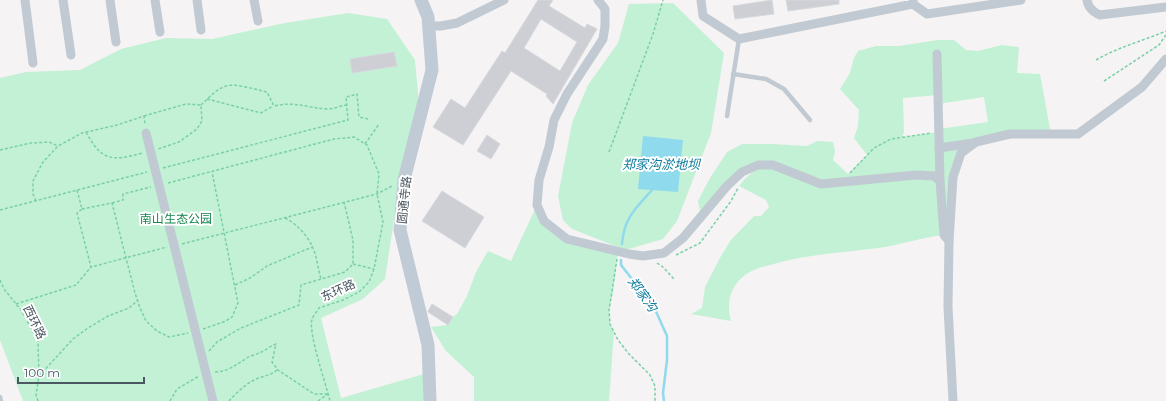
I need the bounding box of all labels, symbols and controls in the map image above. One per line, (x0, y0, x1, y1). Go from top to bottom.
water label: 郑家沟淤地坝 (622, 156, 702, 172)
street label: 圆通寺路 (394, 175, 414, 225)
park label: 南山生态公园 (140, 211, 212, 226)
water label: 郑家沟 (625, 274, 662, 316)
street label: 东环路 (318, 276, 358, 304)
street label: 西环路 (20, 303, 50, 341)
scale bar (18, 359, 144, 385)
text: 100 m (24, 365, 60, 380)

